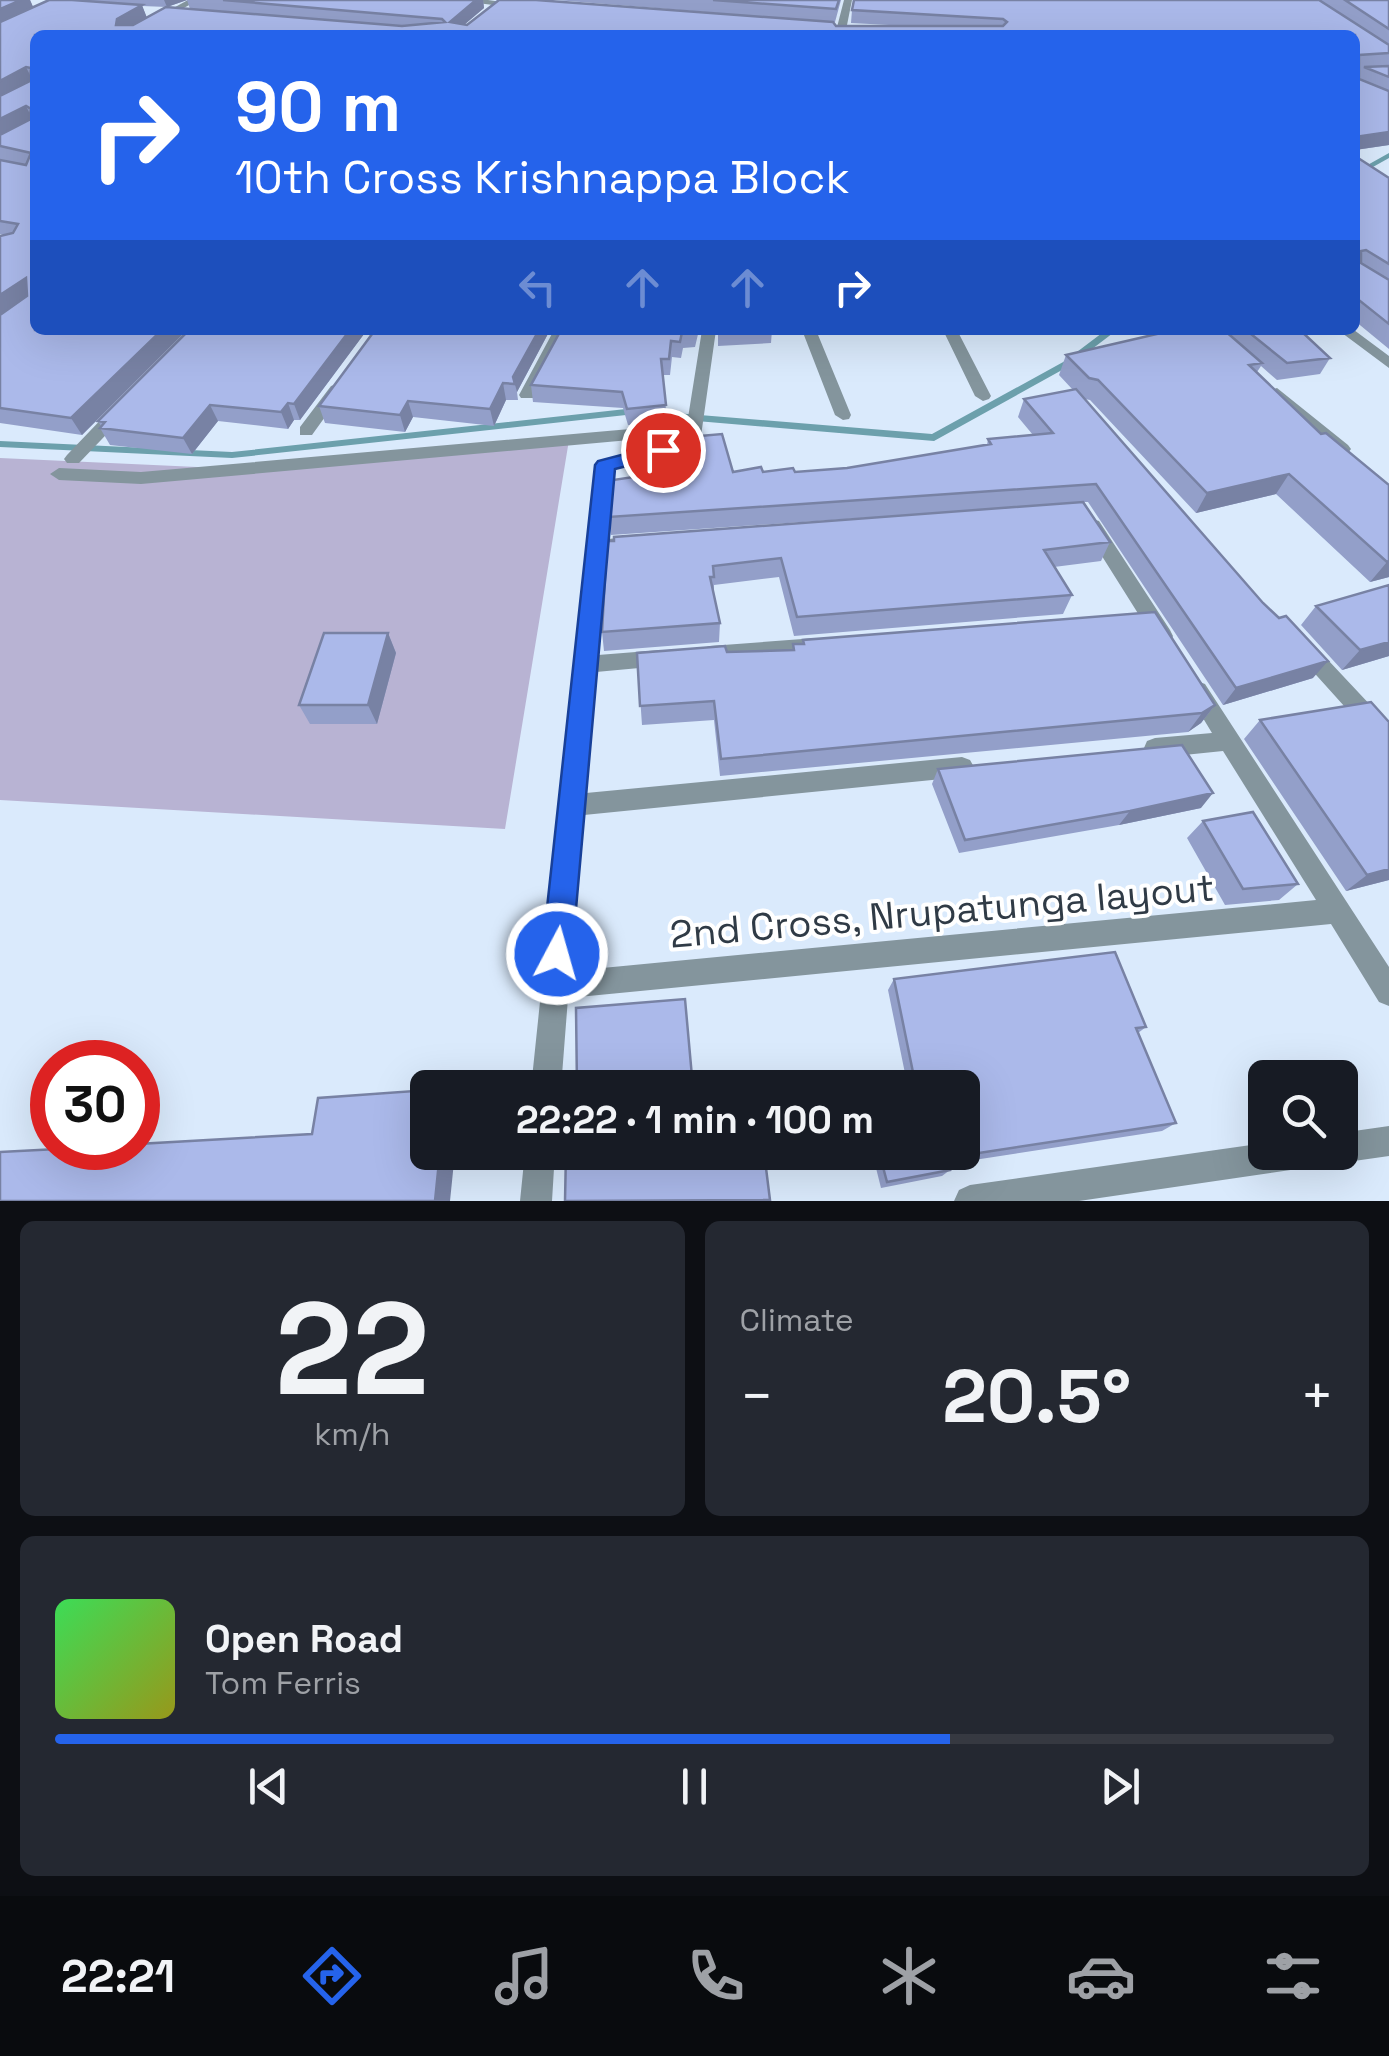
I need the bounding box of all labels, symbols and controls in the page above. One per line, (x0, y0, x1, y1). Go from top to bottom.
text: 90 m (235, 62, 401, 151)
icon: right (70, 70, 200, 200)
text: 10th Cross Krishnappa Block (235, 149, 850, 206)
icon: left (510, 260, 565, 315)
icon: ahead (615, 260, 670, 315)
icon: ahead (720, 260, 775, 315)
icon: right (825, 260, 880, 315)
pin (621, 408, 706, 493)
icon: arrive (636, 423, 691, 478)
street label: 2nd Cross, Nrupatunga layout (668, 863, 1216, 959)
position arrow (505, 902, 609, 1006)
speed limit sign: 30 (30, 1040, 160, 1170)
map controls (1248, 1060, 1358, 1170)
button: search (1248, 1060, 1358, 1170)
text: 22:22 · 1 min · 100 m (516, 1096, 874, 1144)
text: 22 (275, 1266, 429, 1432)
text: Climate (740, 1300, 854, 1340)
text: 20.5° (942, 1348, 1131, 1444)
text: − (740, 1361, 774, 1431)
text: + (1300, 1361, 1334, 1431)
text: km/h (314, 1414, 390, 1454)
text: Open Road (205, 1615, 403, 1663)
text: Tom Ferris (205, 1663, 361, 1703)
icon: previous (241, 1759, 296, 1814)
icon: pause (667, 1759, 722, 1814)
icon: next (1093, 1759, 1148, 1814)
icon: directions (297, 1941, 367, 2011)
icon: music (489, 1941, 559, 2011)
icon: phone (681, 1941, 751, 2011)
icon: climate (874, 1941, 944, 2011)
icon: car (1066, 1941, 1136, 2011)
icon: filters (1258, 1941, 1328, 2011)
text: 22:21 (61, 1948, 175, 2005)

